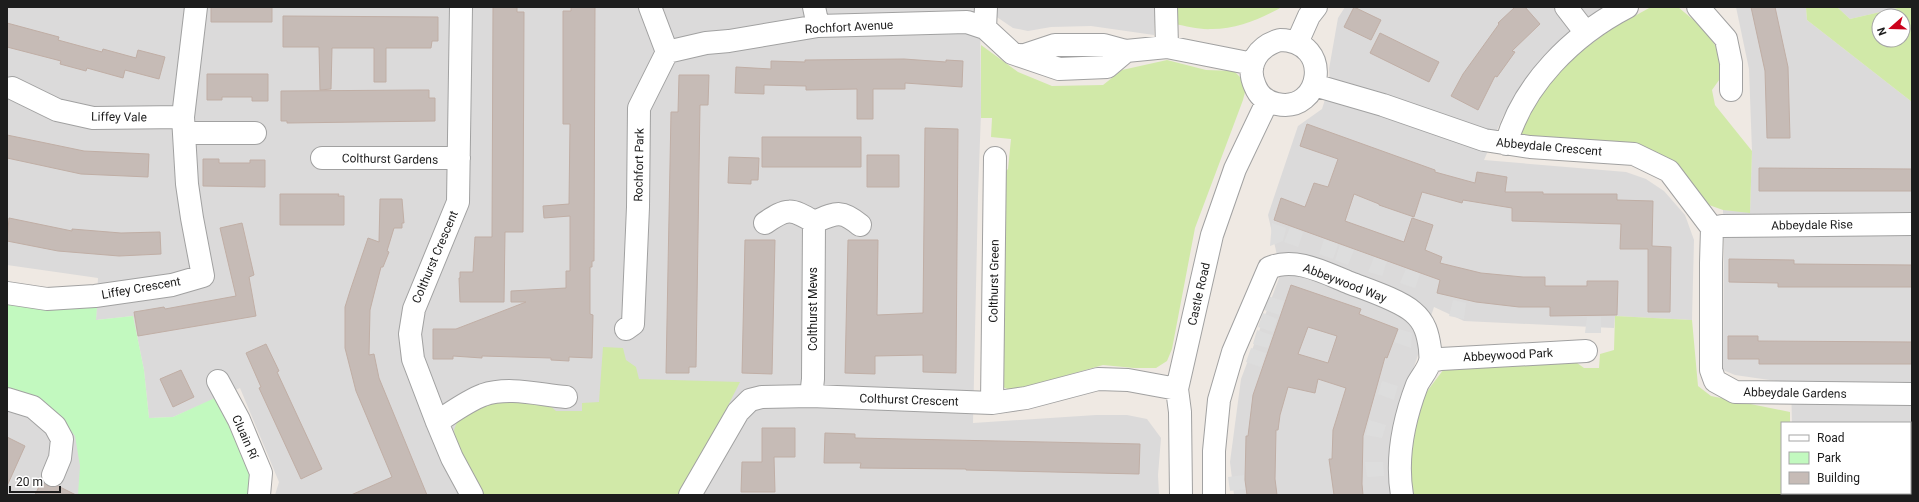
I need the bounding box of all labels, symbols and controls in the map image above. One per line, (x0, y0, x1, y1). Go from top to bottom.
north arrow (1871, 8, 1911, 48)
street label: Rochfort Avenue (804, 18, 894, 36)
text: N (1875, 25, 1890, 37)
street label: Liffey Vale (91, 110, 147, 124)
street label: Rochfort Park (631, 127, 647, 202)
street label: Abbeydale Crescent (1495, 135, 1603, 159)
street label: Colthurst Gardens (342, 151, 438, 167)
street label: Colthurst Crescent (409, 208, 461, 305)
street label: Abbeydale Rise (1771, 217, 1853, 233)
street label: Colthurst Green (986, 239, 1002, 323)
street label: Castle Road (1185, 261, 1213, 327)
street label: Abbeywood Way (1301, 261, 1389, 305)
street label: Colthurst Mews (806, 267, 820, 351)
street label: Liffey Crescent (100, 274, 182, 302)
street label: Abbeywood Park (1463, 346, 1554, 364)
street label: Abbeydale Gardens (1743, 385, 1847, 401)
street label: Colthurst Crescent (859, 391, 959, 409)
street label: Cluain Rí (229, 413, 261, 462)
legend (1781, 422, 1911, 494)
text: Road (1817, 431, 1845, 445)
text: Park (1817, 451, 1842, 465)
scale bar (10, 468, 60, 494)
text: Building (1817, 471, 1860, 485)
text: 20 m (16, 475, 43, 489)

